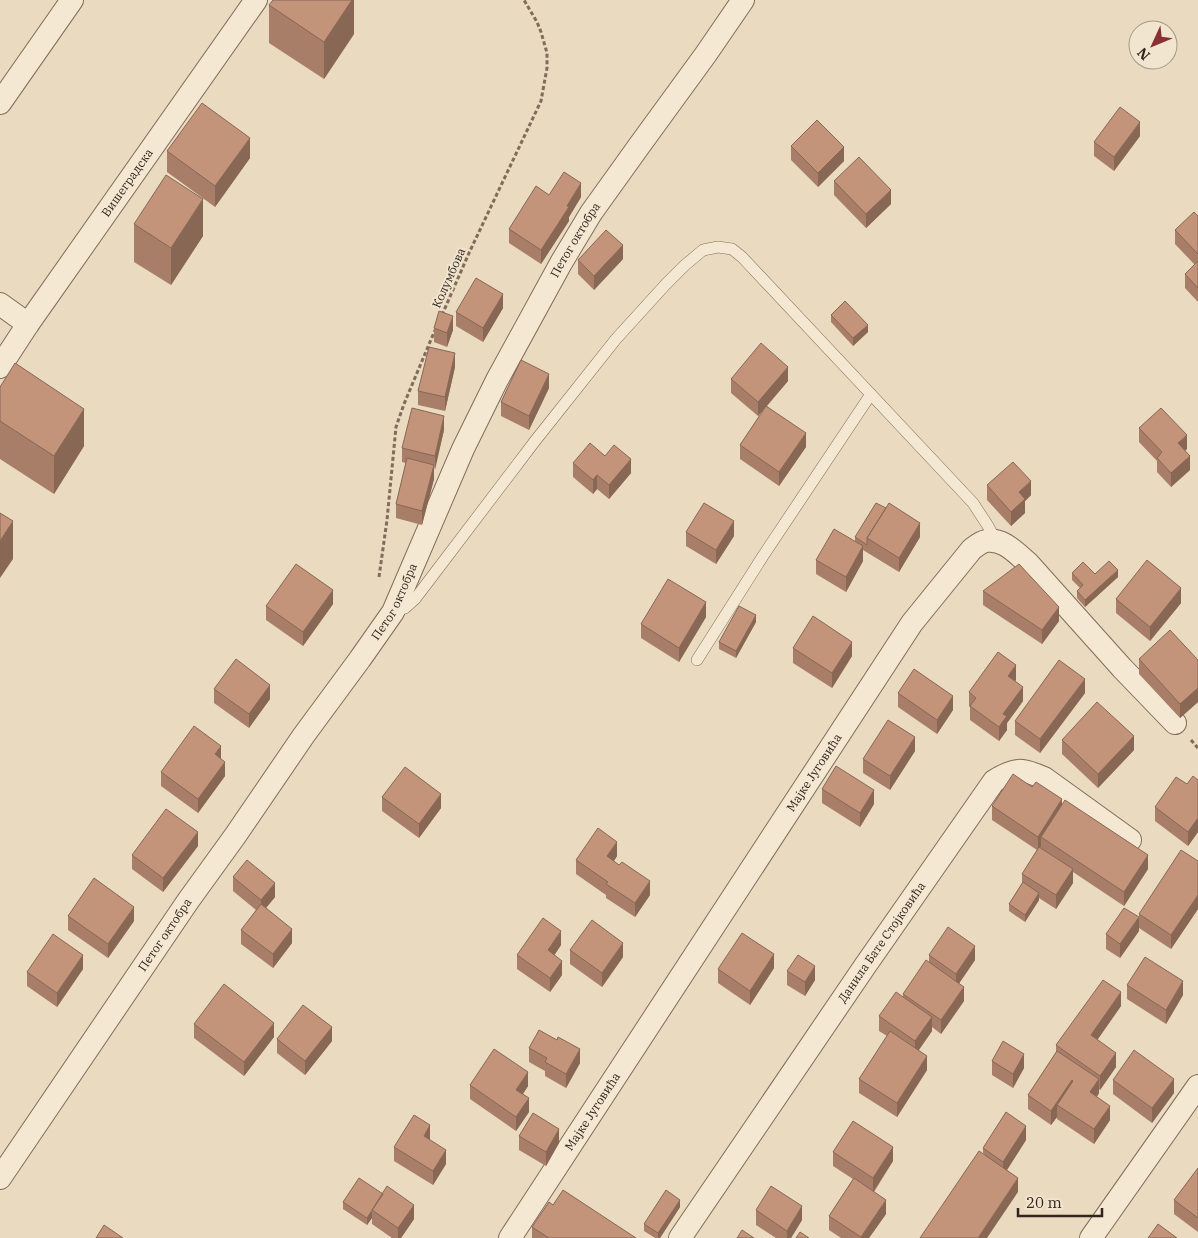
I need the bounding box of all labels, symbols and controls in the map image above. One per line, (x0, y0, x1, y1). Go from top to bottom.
north arrow (1128, 20, 1178, 70)
text: N (1133, 44, 1154, 64)
street label: Вишеградска (98, 145, 156, 219)
street label: Петог октобра (547, 199, 604, 280)
street label: Колумбова (429, 245, 469, 310)
street label: Петог октобра (368, 560, 420, 643)
street label: Мајке Југовића (783, 730, 845, 814)
street label: Данила Бате Стојковића (834, 878, 929, 1005)
street label: Петог октобра (135, 895, 195, 974)
street label: Мајке Југовића (561, 1069, 623, 1153)
scale bar (1018, 1186, 1102, 1218)
text: 20 m (1026, 1193, 1062, 1212)

